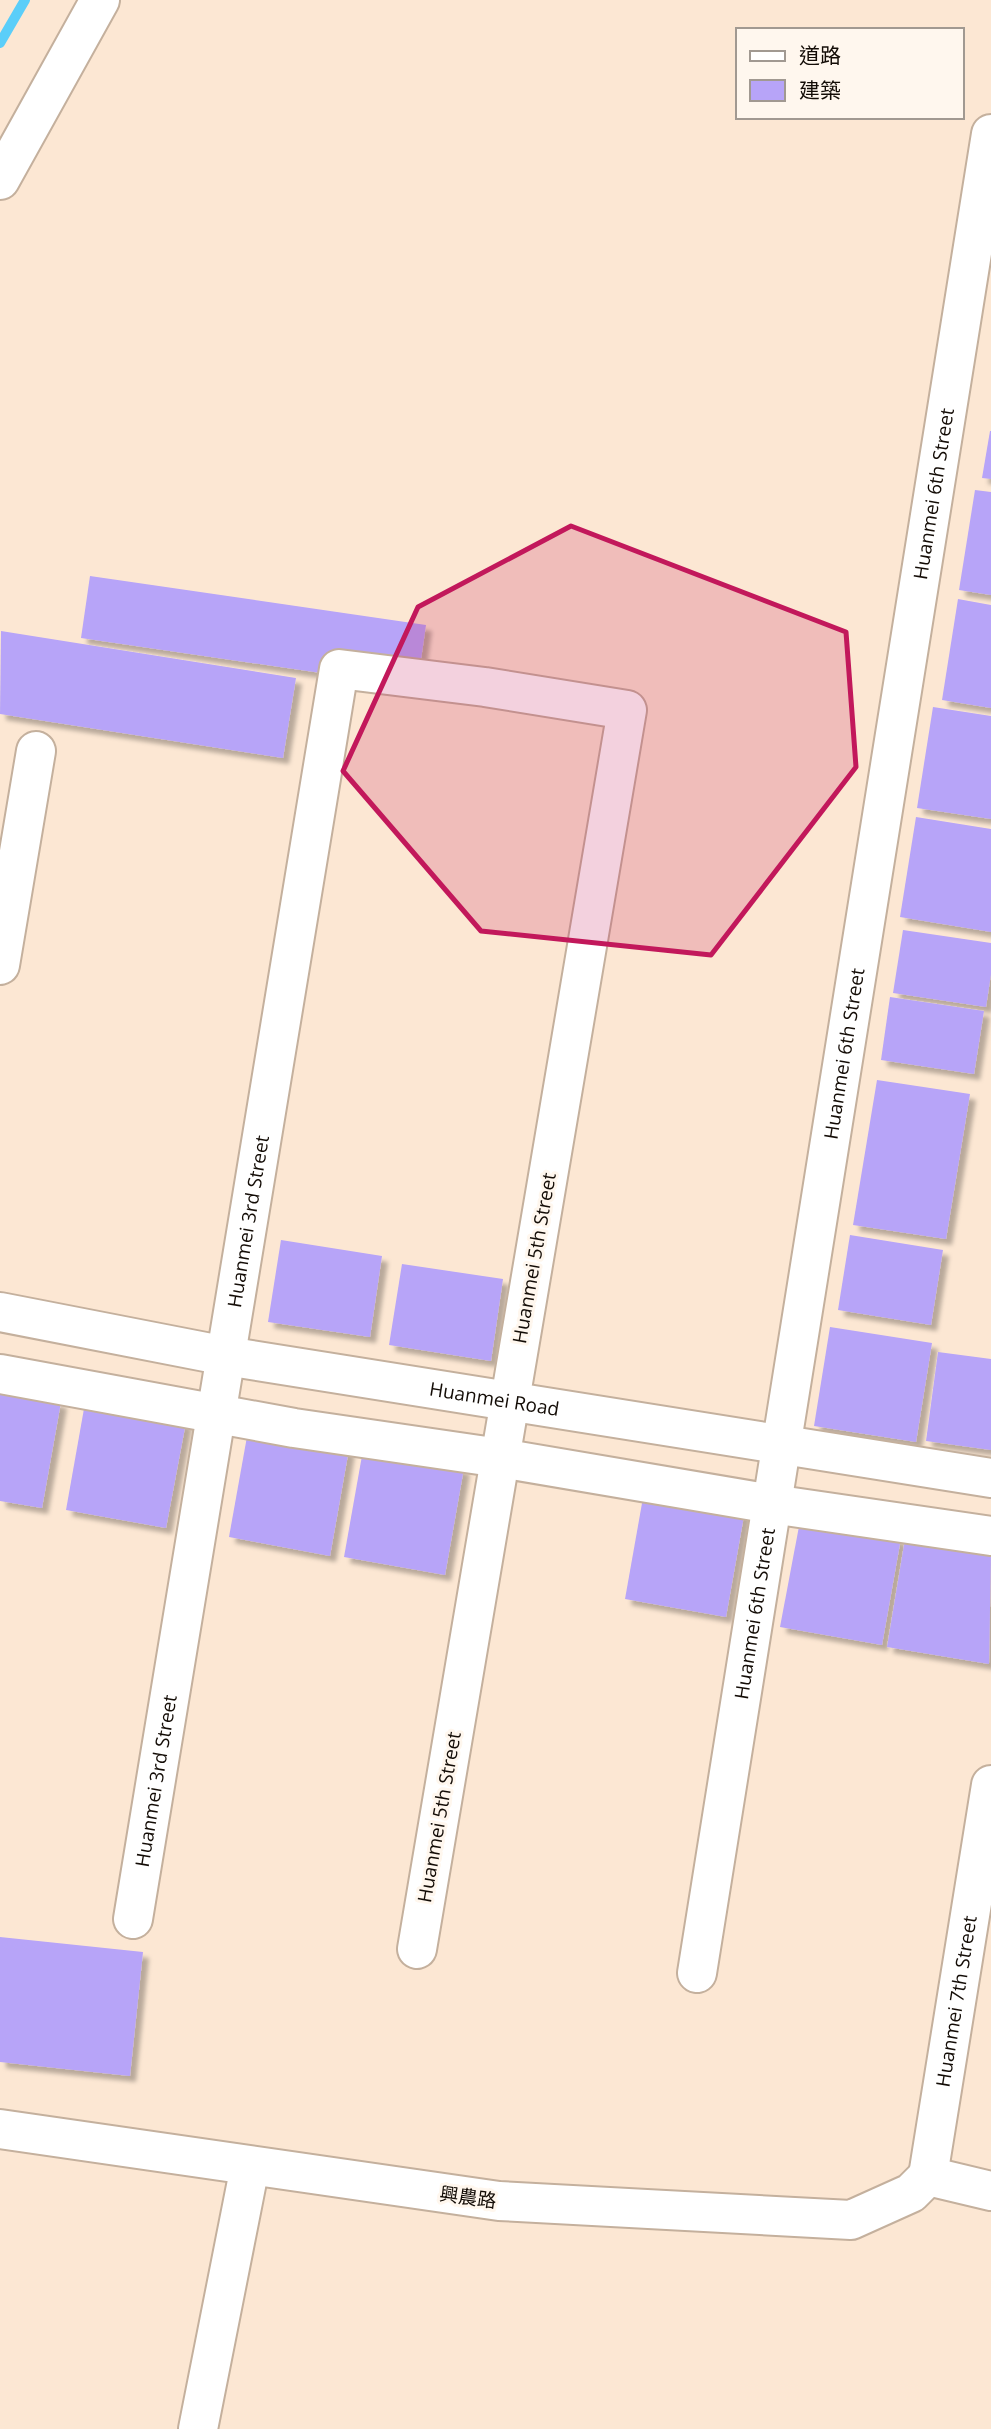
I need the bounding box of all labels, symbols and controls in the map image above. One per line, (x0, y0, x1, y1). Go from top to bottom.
legend (736, 28, 963, 119)
text: 道路 (799, 41, 841, 69)
text: 建築 (799, 76, 841, 104)
street label: Huanmei 6th Street (907, 406, 960, 581)
street label: Huanmei 6th Street (817, 966, 871, 1141)
street label: Huanmei 3rd Street (221, 1133, 275, 1309)
street label: Huanmei 5th Street (506, 1170, 562, 1346)
street label: Huanmei Road (428, 1376, 561, 1422)
street label: Huanmei 6th Street (728, 1526, 781, 1701)
street label: Huanmei 3rd Street (129, 1693, 183, 1869)
street label: Huanmei 5th Street (411, 1729, 467, 1905)
street label: Huanmei 7th Street (930, 1913, 983, 2089)
street label: 興農路 (438, 2180, 498, 2214)

